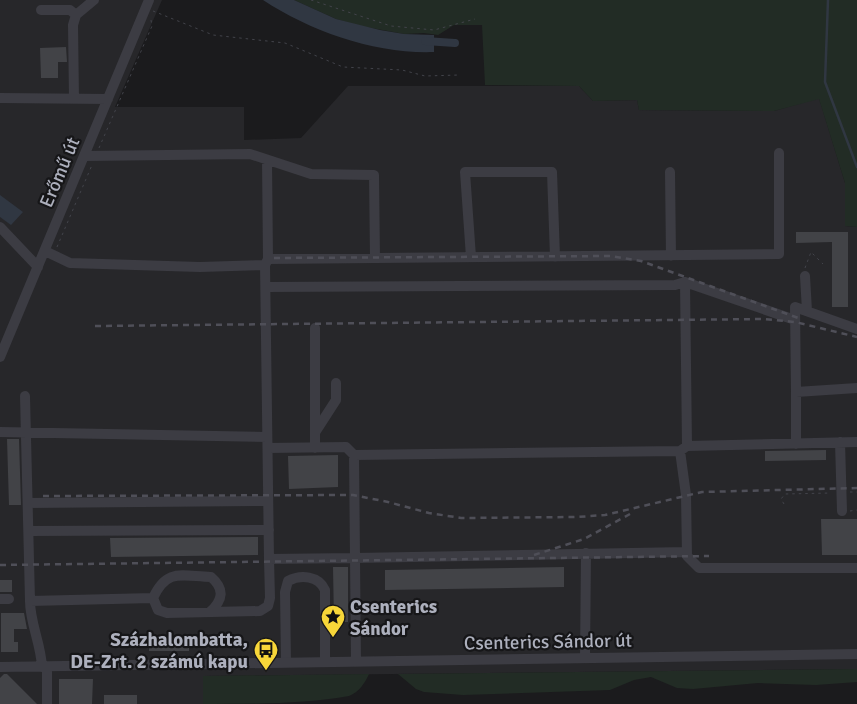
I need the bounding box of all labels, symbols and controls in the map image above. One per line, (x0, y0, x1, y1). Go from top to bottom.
street label: Erőmű út (34, 133, 86, 211)
place label: Csenterics Sándor (350, 595, 437, 641)
place icon: Csenterics Sándor (320, 604, 346, 638)
place label: Százhalombatta, DE-Zrt. 2 számú kapu (70, 628, 248, 674)
street label: Csenterics Sándor út (464, 629, 633, 655)
bus stop icon: Százhalombatta, DE-Zrt. 2 számú kapu (253, 637, 279, 671)

